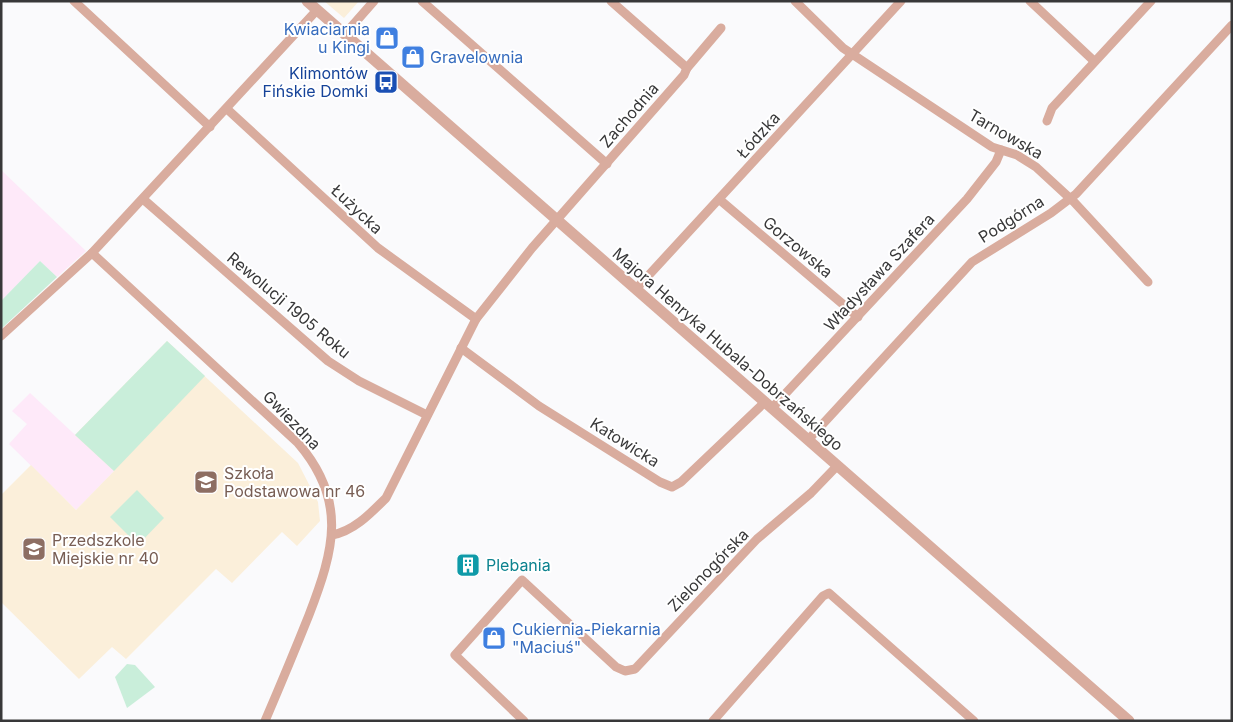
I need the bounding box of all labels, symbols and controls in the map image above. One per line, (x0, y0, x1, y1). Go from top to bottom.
place label: Kwiaciarnia u Kingi (284, 19, 370, 57)
shop icon: Kwiaciarnia u Kingi (374, 25, 400, 51)
shop icon: Gravelownia (400, 44, 426, 70)
place label: Gravelownia (430, 47, 523, 67)
place label: Klimontów Fińskie Domki (262, 63, 368, 101)
bus stop icon: Klimontów Fińskie Domki (373, 69, 399, 95)
street label: Zachodnia (595, 78, 663, 152)
street label: Tarnowska (965, 105, 1047, 163)
street label: Łódzka (732, 108, 784, 162)
street label: Łużycka (327, 180, 387, 238)
street label: Podgórna (974, 191, 1048, 247)
street label: Władysława Szafera (819, 209, 939, 335)
street label: Gorzowska (759, 212, 837, 282)
street label: Majora Henryka Hubala-Dobrzańskiego (609, 243, 847, 455)
street label: Rewolucji 1905 Roku (223, 248, 355, 362)
street label: Gwiezdna (259, 386, 325, 454)
street label: Katowicka (587, 413, 663, 471)
place label: Szkoła Podstawowa nr 46 (224, 463, 365, 501)
school or university icon: Szkoła Podstawowa nr 46 (193, 469, 219, 495)
street label: Zielonogórska (663, 524, 753, 616)
place label: Przedszkole Miejskie nr 40 (52, 530, 159, 568)
school or university icon: Przedszkole Miejskie nr 40 (21, 536, 47, 562)
building icon: Plebania (455, 552, 481, 578)
place label: Plebania (486, 555, 551, 575)
place label: Cukiernia-Piekarnia "Maciuś" (512, 619, 661, 657)
shop icon: Cukiernia-Piekarnia "Maciuś" (481, 625, 507, 651)

